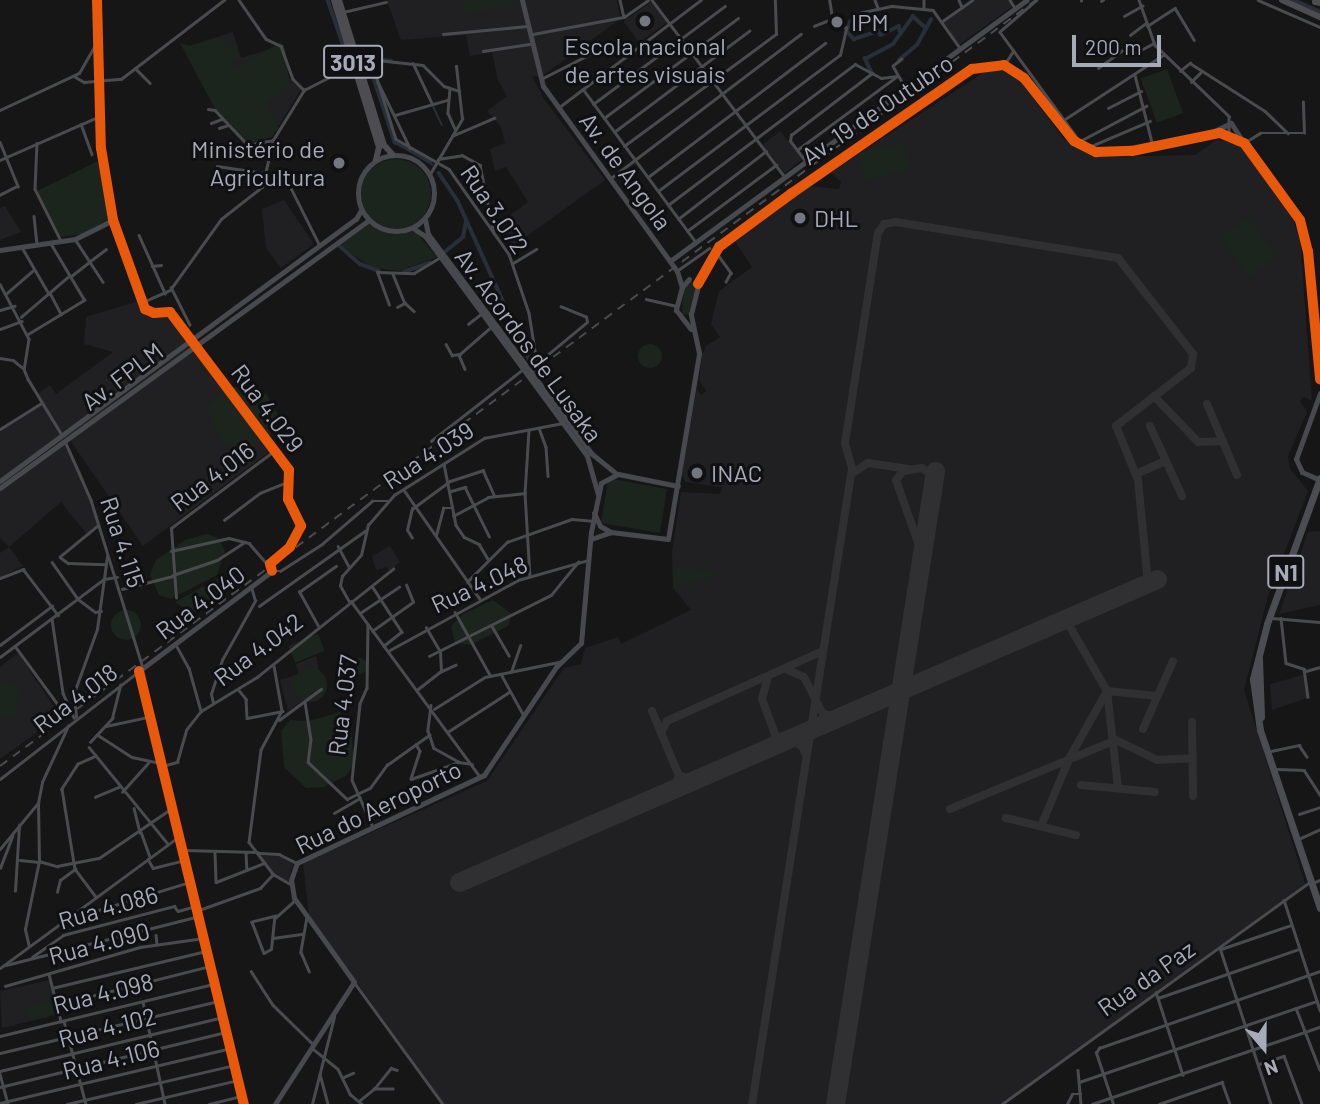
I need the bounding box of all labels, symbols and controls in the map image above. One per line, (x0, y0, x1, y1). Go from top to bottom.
place label: IPM (851, 8, 889, 36)
marker: Escola nacional de artes visuais (637, 13, 653, 29)
marker: IPM (829, 14, 845, 30)
scale bar (1075, 21, 1164, 65)
place label: Escola nacional de artes visuais (564, 32, 726, 88)
text: 200 m (1085, 34, 1142, 59)
road number: 3013 (322, 43, 384, 82)
street label: Av. 19 de Outubro (796, 48, 958, 170)
street label: Av. de Angola (574, 107, 678, 235)
place label: Ministério de Agricultura (191, 135, 325, 191)
marker: Ministério de Agricultura (331, 155, 347, 171)
street label: Rua 3.072 (455, 159, 535, 259)
place label: DHL (814, 204, 858, 232)
marker: DHL (792, 210, 808, 226)
street label: Av. Acordos de Lusaka (449, 243, 609, 447)
street label: Av. FPLM (76, 336, 168, 416)
street label: Rua 4.029 (226, 358, 310, 458)
street label: Rua 4.039 (377, 415, 479, 495)
street label: Rua 4.016 (164, 435, 260, 517)
place label: INAC (711, 459, 762, 487)
marker: INAC (689, 465, 705, 481)
street label: Rua 4.115 (95, 493, 151, 591)
street label: Rua 4.048 (426, 549, 532, 619)
road number: N1 (1267, 552, 1305, 592)
street label: Rua 4.040 (150, 559, 250, 645)
street label: Rua 4.042 (208, 606, 308, 692)
street label: Rua 4.037 (322, 653, 362, 757)
street label: Rua 4.018 (27, 657, 123, 739)
street label: Rua do Aeroporto (290, 754, 466, 860)
street label: Rua 4.086 (55, 879, 161, 935)
street label: Rua 4.090 (45, 916, 153, 970)
street label: Rua da Paz (1092, 934, 1200, 1022)
street label: Rua 4.098 (50, 967, 156, 1019)
street label: Rua 4.102 (55, 1001, 159, 1053)
north arrow (1229, 1013, 1299, 1083)
street label: Rua 4.106 (60, 1033, 162, 1085)
text: N (1261, 1055, 1281, 1081)

